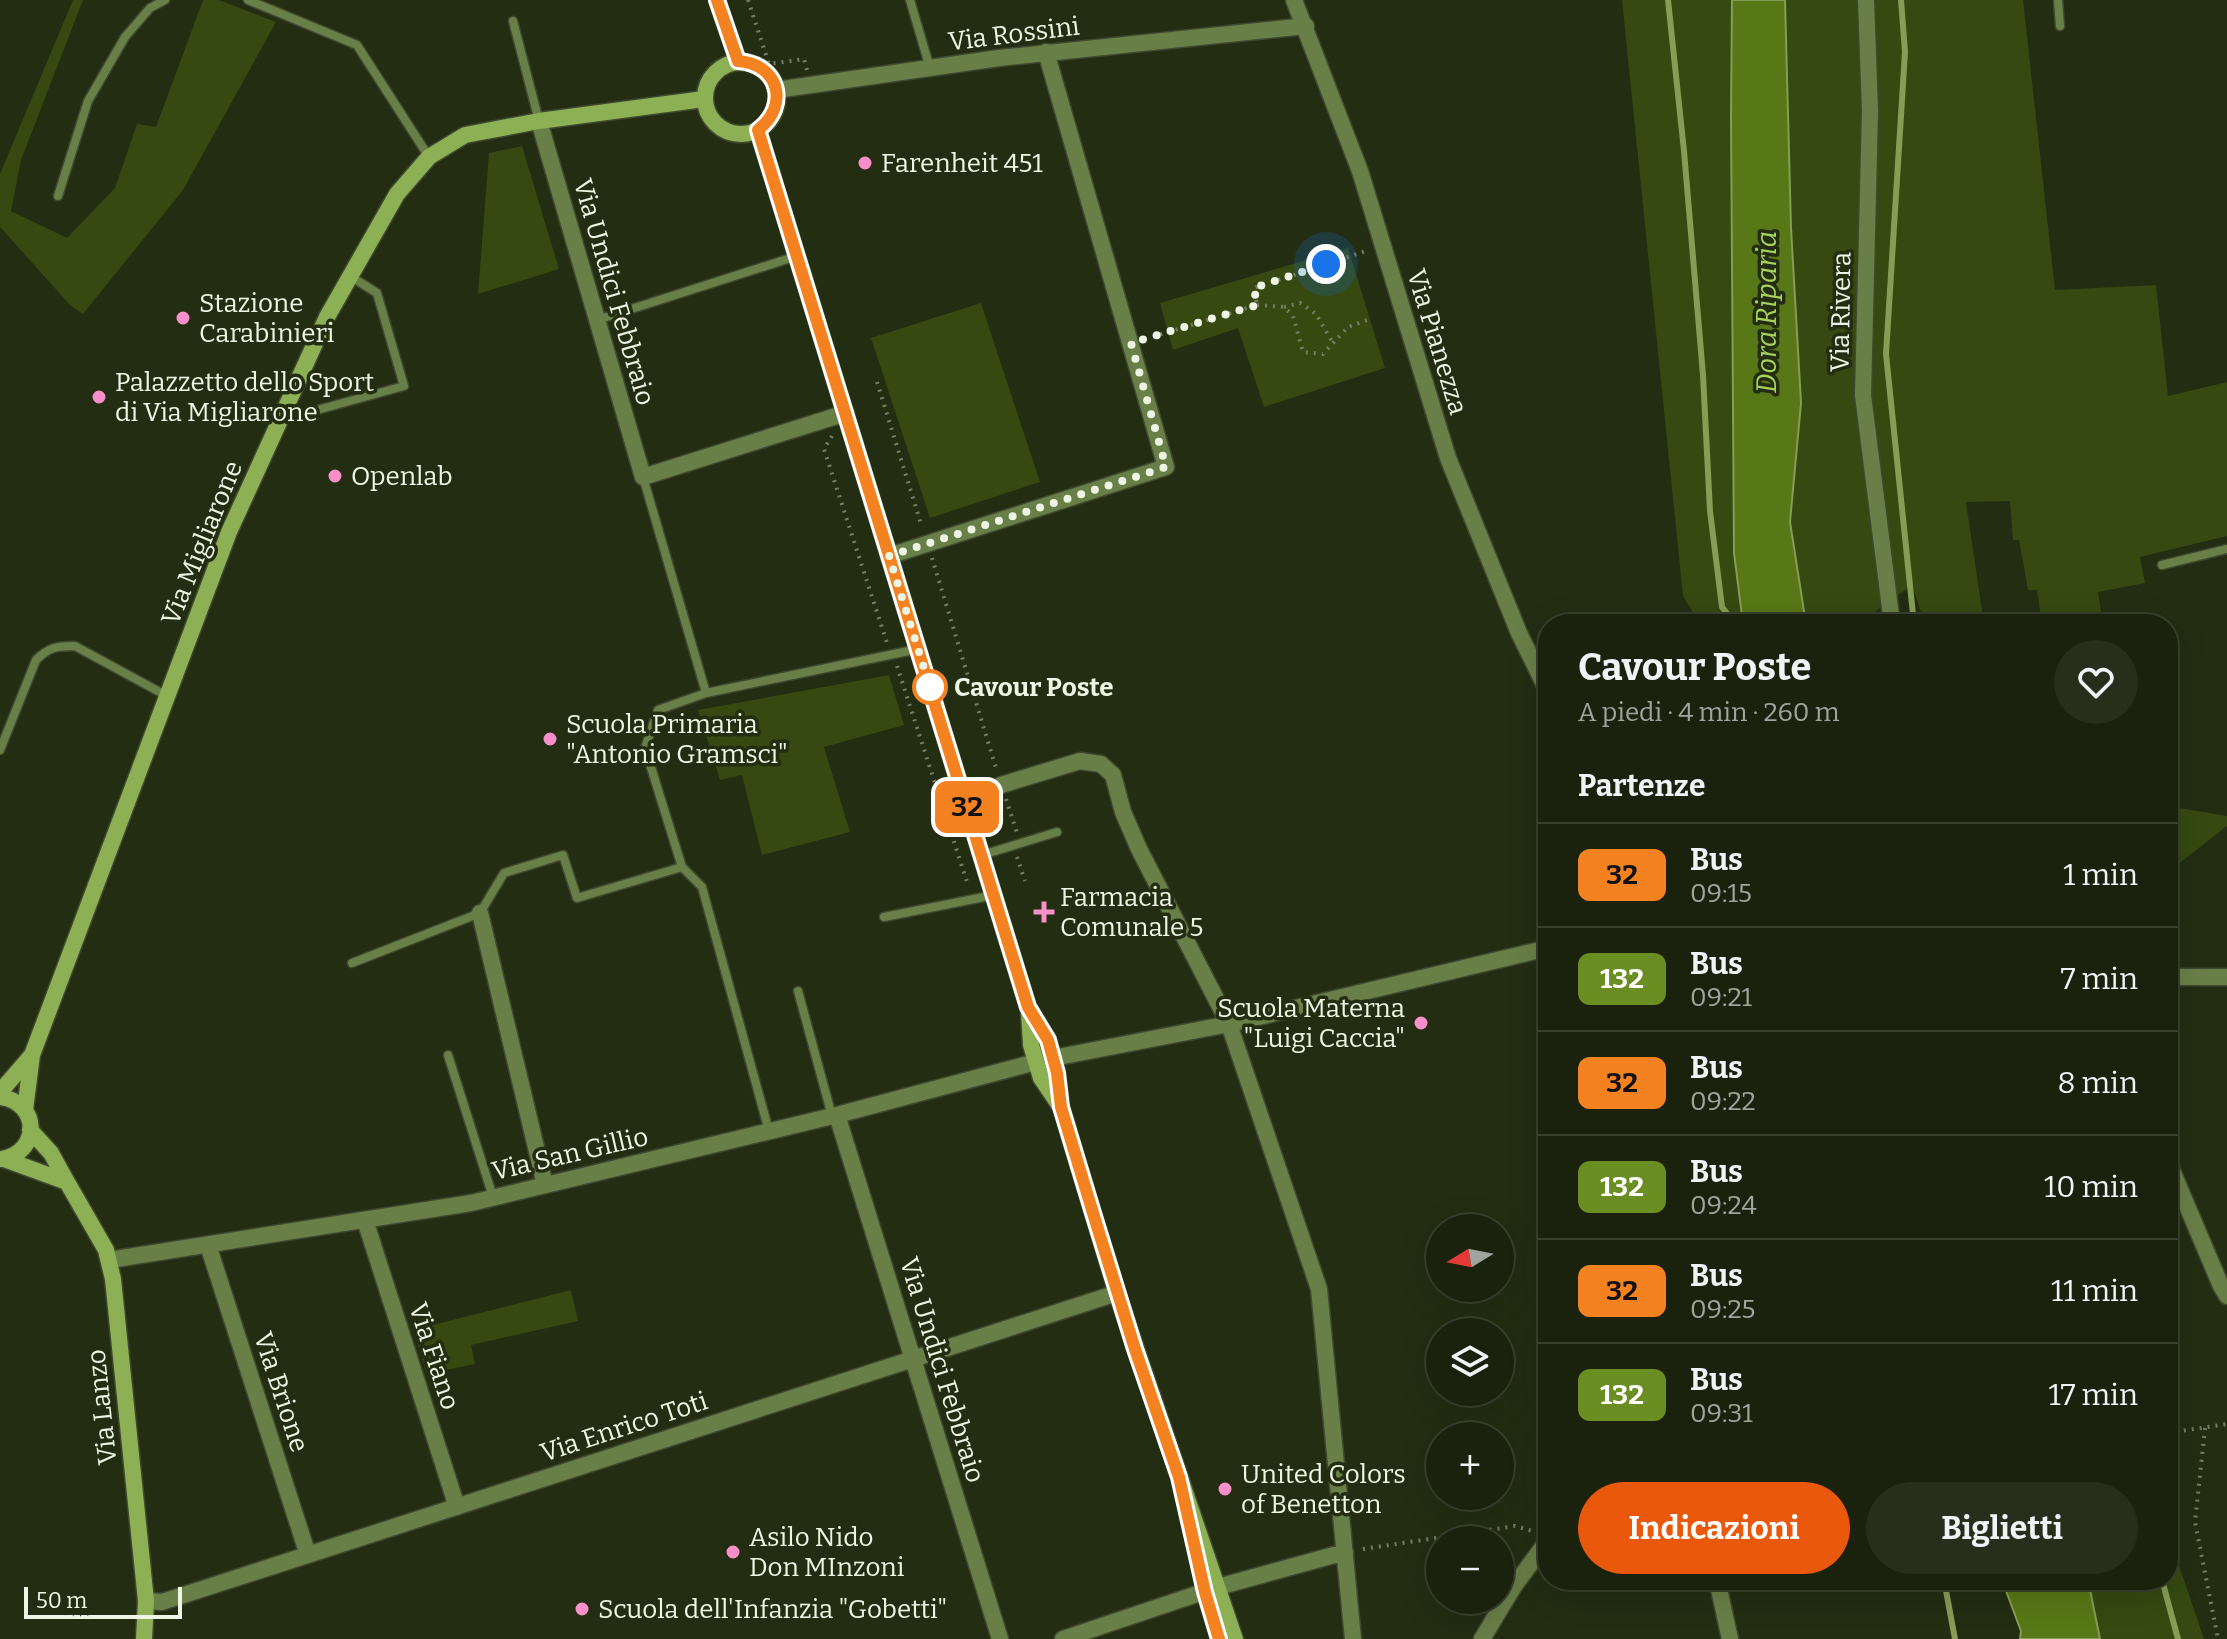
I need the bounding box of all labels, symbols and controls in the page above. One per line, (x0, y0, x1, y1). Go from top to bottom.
street label: Via Rossini (947, 11, 1082, 57)
place label: Farenheit 451 (881, 148, 1043, 179)
marker: Farenheit 451 (856, 154, 874, 172)
street label: Via Undici Febbraio (567, 175, 661, 409)
water label: Dora Riparia (1750, 231, 1783, 393)
your location (1306, 244, 1346, 284)
street label: Via Rivera (1824, 252, 1858, 372)
street label: Via Pianezza (1400, 266, 1474, 418)
place label: Stazione Carabinieri (199, 288, 335, 349)
marker: Stazione Carabinieri (174, 309, 192, 327)
place label: Palazzetto dello Sport di Via Migliarone (115, 367, 375, 428)
marker: Palazzetto dello Sport di Via Migliarone (90, 388, 108, 406)
street label: Via Migliarone (155, 456, 249, 630)
place label: Openlab (351, 461, 453, 492)
marker: Openlab (326, 467, 344, 485)
button: heart (2054, 640, 2138, 724)
text: Cavour Poste (1578, 644, 1811, 690)
marker: Cavour Poste (913, 670, 947, 704)
place label: Cavour Poste (954, 672, 1114, 703)
text: A piedi · 4 min · 260 m (1578, 697, 1840, 728)
place label: Scuola Primaria "Antonio Gramsci" (566, 709, 788, 770)
marker: Scuola Primaria "Antonio Gramsci" (541, 730, 559, 748)
text: Partenze (1578, 768, 1705, 804)
line badge: 32 (931, 781, 1003, 833)
text: 32 (951, 790, 983, 823)
text: Bus (1690, 842, 1743, 878)
text: 1 min (2063, 857, 2138, 893)
text: 32 (1606, 858, 1638, 891)
text: 09:15 (1690, 878, 1752, 909)
place label: Farmacia Comunale 5 (1060, 882, 1203, 943)
marker: Farmacia Comunale 5 (1035, 903, 1053, 921)
text: Bus (1690, 946, 1743, 982)
text: 7 min (2060, 961, 2138, 997)
text: 132 (1600, 962, 1644, 995)
text: 09:21 (1690, 982, 1752, 1013)
place label: Scuola Materna "Luigi Caccia" (1217, 993, 1405, 1054)
marker: Scuola Materna "Luigi Caccia" (1412, 1014, 1430, 1032)
text: Bus (1690, 1050, 1743, 1086)
text: 8 min (2057, 1065, 2138, 1101)
text: 32 (1606, 1066, 1638, 1099)
text: 09:22 (1690, 1086, 1756, 1117)
street label: Via San Gillio (489, 1121, 651, 1187)
text: Bus (1690, 1154, 1743, 1190)
text: 10 min (2044, 1169, 2138, 1205)
text: 132 (1600, 1170, 1644, 1203)
text: 09:24 (1690, 1190, 1757, 1221)
north arrow (1426, 1214, 1514, 1302)
map controls (1426, 1214, 1514, 1614)
street label: Via Undici Febbraio (893, 1254, 991, 1486)
text: Bus (1690, 1258, 1743, 1294)
text: 11 min (2051, 1273, 2138, 1309)
text: 32 (1606, 1274, 1638, 1307)
text: 09:25 (1690, 1294, 1755, 1325)
street label: Via Fiano (402, 1298, 466, 1414)
button: layers (1426, 1318, 1514, 1406)
street label: Via Brione (247, 1328, 315, 1456)
street label: Via Lanzo (81, 1348, 123, 1466)
text: Bus (1690, 1362, 1743, 1398)
text: 17 min (2049, 1377, 2138, 1413)
text: 132 (1600, 1378, 1644, 1411)
street label: Via Enrico Toti (536, 1385, 712, 1469)
text: 09:31 (1690, 1398, 1753, 1429)
button: + (1426, 1422, 1514, 1510)
place label: United Colors of Benetton (1241, 1459, 1406, 1520)
marker: United Colors of Benetton (1216, 1480, 1234, 1498)
button: Indicazioni (1578, 1482, 1850, 1574)
button: Biglietti (1866, 1482, 2138, 1574)
place label: Asilo Nido Don MInzoni (749, 1522, 905, 1583)
button: − (1426, 1526, 1514, 1614)
marker: Asilo Nido Don MInzoni (724, 1543, 742, 1561)
scale bar (24, 1583, 182, 1619)
text: 50 m (36, 1587, 87, 1614)
place label: Scuola dell'Infanzia "Gobetti" (598, 1594, 947, 1625)
marker: Scuola dell'Infanzia "Gobetti" (573, 1600, 591, 1618)

